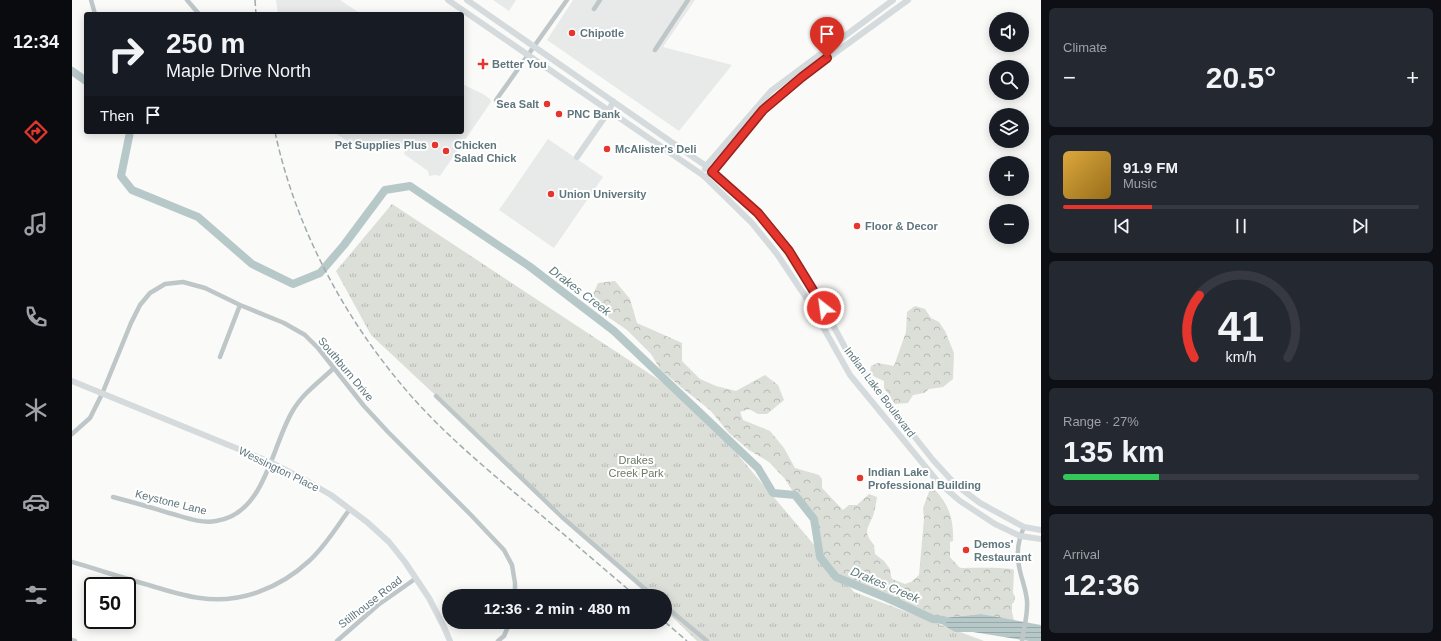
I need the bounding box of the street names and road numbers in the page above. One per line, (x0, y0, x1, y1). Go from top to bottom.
street label: Southburn Drive (316, 335, 376, 403)
street label: Indian Lake Boulevard (842, 345, 918, 439)
street label: Wessington Place (237, 444, 321, 494)
street label: Keystone Lane (134, 487, 208, 517)
street label: Stillhouse Road (336, 574, 404, 630)

